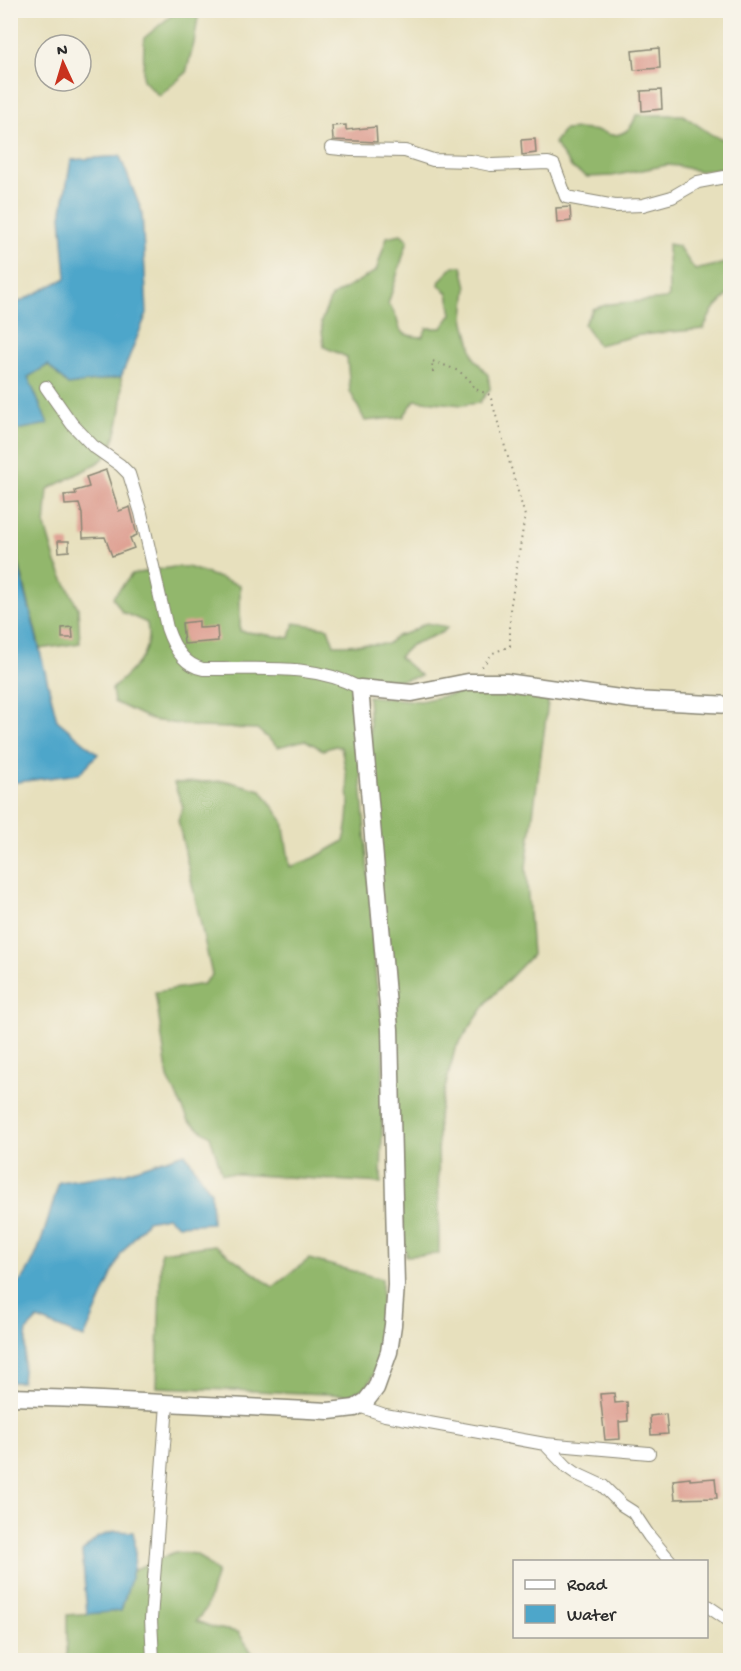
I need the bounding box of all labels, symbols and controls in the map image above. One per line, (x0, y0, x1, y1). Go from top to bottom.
north arrow (33, 33, 93, 93)
text: N (56, 42, 69, 61)
legend (513, 1560, 708, 1638)
text: Road (567, 1576, 608, 1597)
text: Water (567, 1606, 617, 1627)

